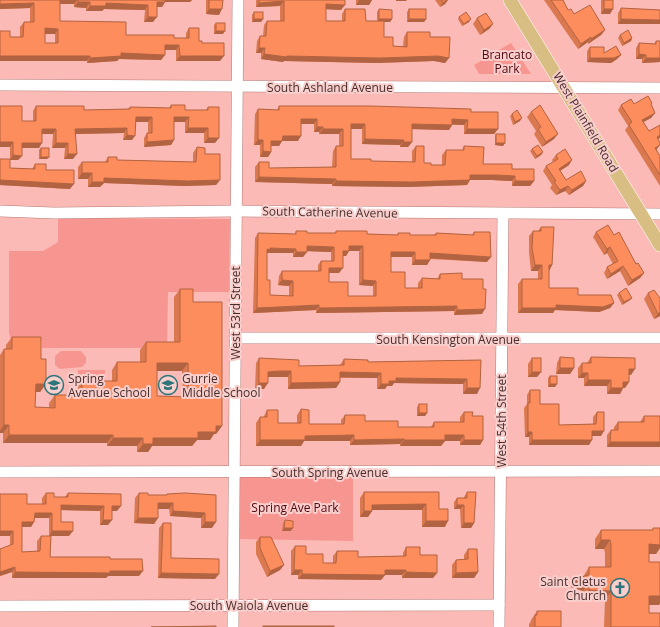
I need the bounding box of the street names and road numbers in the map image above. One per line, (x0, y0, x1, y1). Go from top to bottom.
street label: West Plainfield Road (549, 69, 623, 175)
street label: South Ashland Avenue (267, 79, 393, 96)
street label: South Catherine Avenue (262, 202, 398, 222)
street label: West 53rd Street (227, 266, 244, 360)
street label: South Kensington Avenue (376, 331, 520, 348)
street label: West 54th Street (493, 375, 510, 467)
street label: South Spring Avenue (272, 464, 389, 481)
street label: South Waiola Avenue (190, 597, 309, 614)

